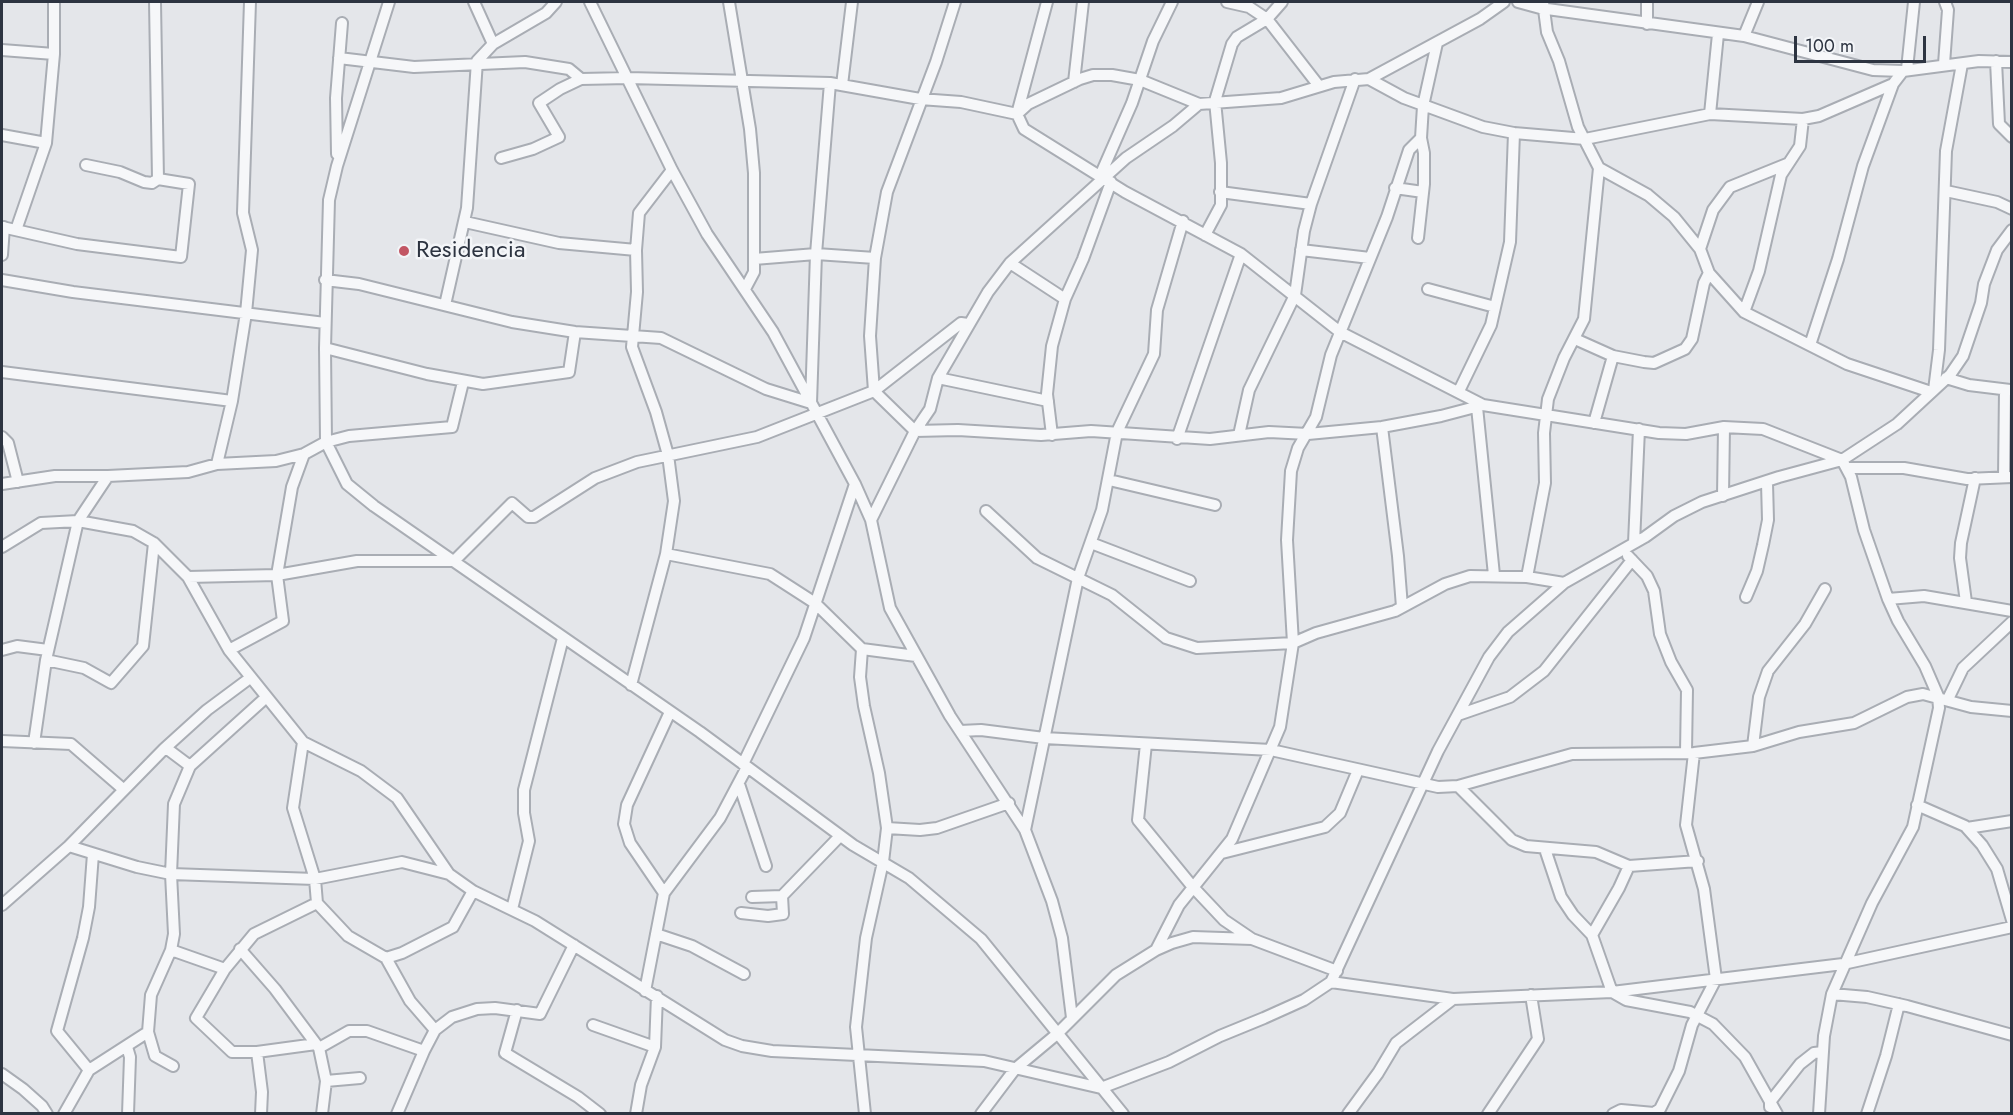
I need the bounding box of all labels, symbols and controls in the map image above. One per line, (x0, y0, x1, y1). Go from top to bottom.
scale bar (1797, 24, 1929, 62)
text: 100 m (1805, 33, 1854, 59)
place label: Residencia (416, 237, 526, 265)
marker: Residencia (397, 244, 411, 258)

